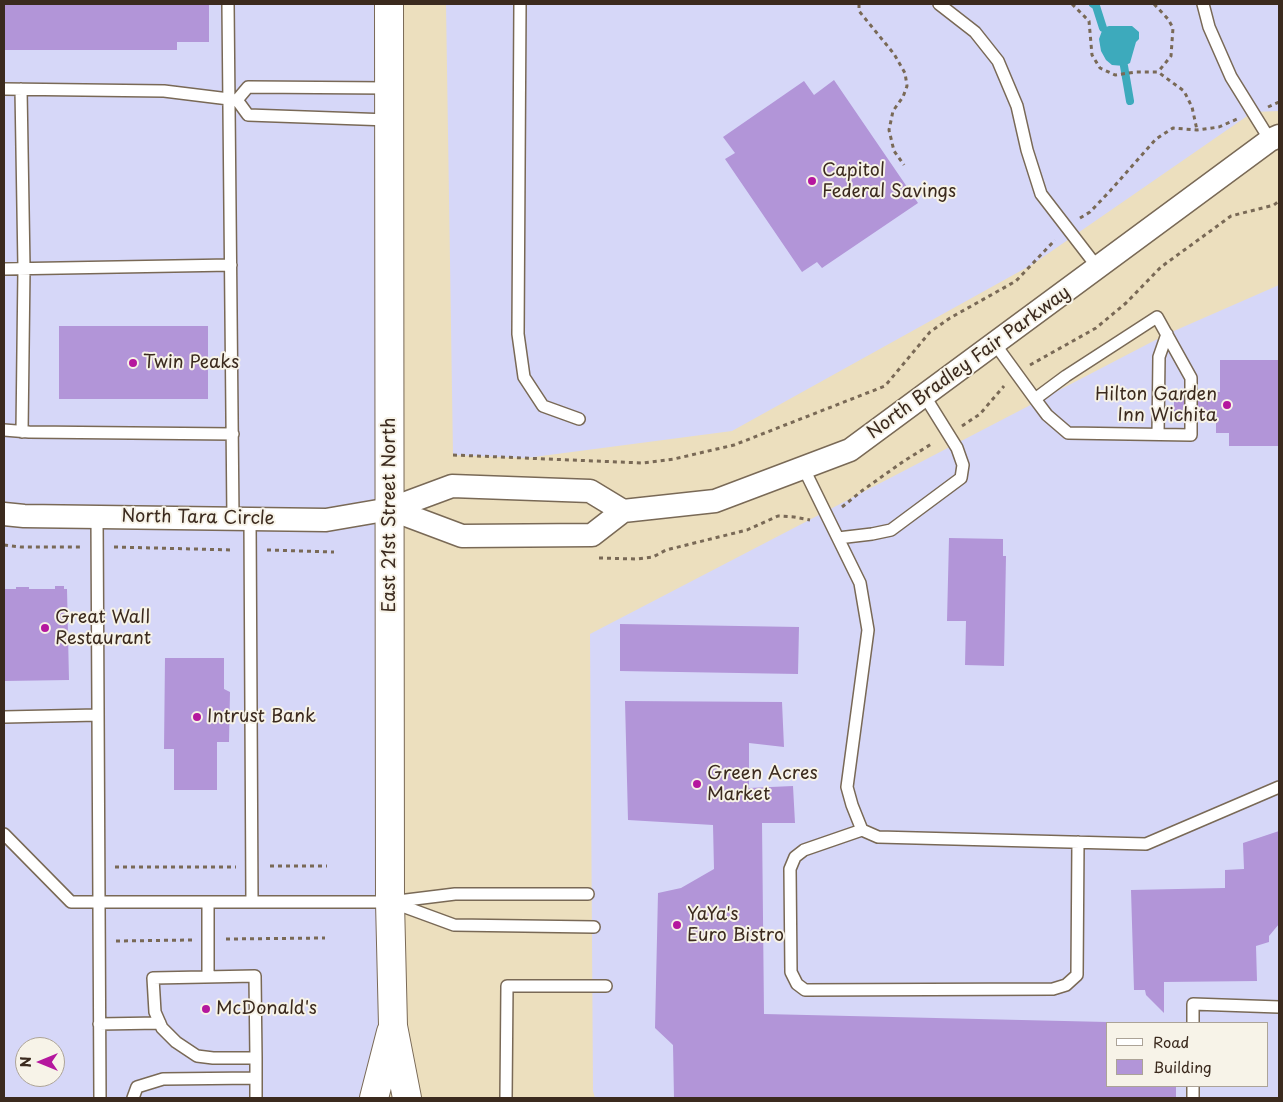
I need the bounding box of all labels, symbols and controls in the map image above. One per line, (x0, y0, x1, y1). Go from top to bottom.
place label: Capitol Federal Savings (822, 160, 956, 202)
marker: Capitol Federal Savings (806, 175, 818, 187)
street label: North Bradley Fair Parkway (863, 282, 1075, 444)
place label: Twin Peaks (143, 352, 239, 374)
marker: Twin Peaks (127, 357, 139, 369)
place label: Hilton Garden Inn Wichita (1095, 384, 1217, 426)
marker: Hilton Garden Inn Wichita (1221, 399, 1233, 411)
street label: East 21st Street North (379, 418, 401, 612)
street label: North Tara Circle (121, 506, 275, 530)
place label: Great Wall Restaurant (55, 607, 151, 650)
marker: Great Wall Restaurant (39, 622, 51, 634)
place label: Intrust Bank (207, 706, 316, 728)
marker: Intrust Bank (191, 711, 203, 723)
place label: Green Acres Market (707, 763, 818, 806)
marker: Green Acres Market (691, 778, 703, 790)
place label: YaYa's Euro Bistro (687, 904, 784, 946)
marker: YaYa's Euro Bistro (671, 919, 683, 931)
place label: McDonald's (216, 998, 317, 1020)
marker: McDonald's (200, 1003, 212, 1015)
legend (1106, 1022, 1268, 1087)
text: Road (1153, 1030, 1189, 1053)
north arrow (15, 1037, 65, 1087)
text: Building (1153, 1055, 1212, 1078)
text: N (15, 1056, 36, 1068)

